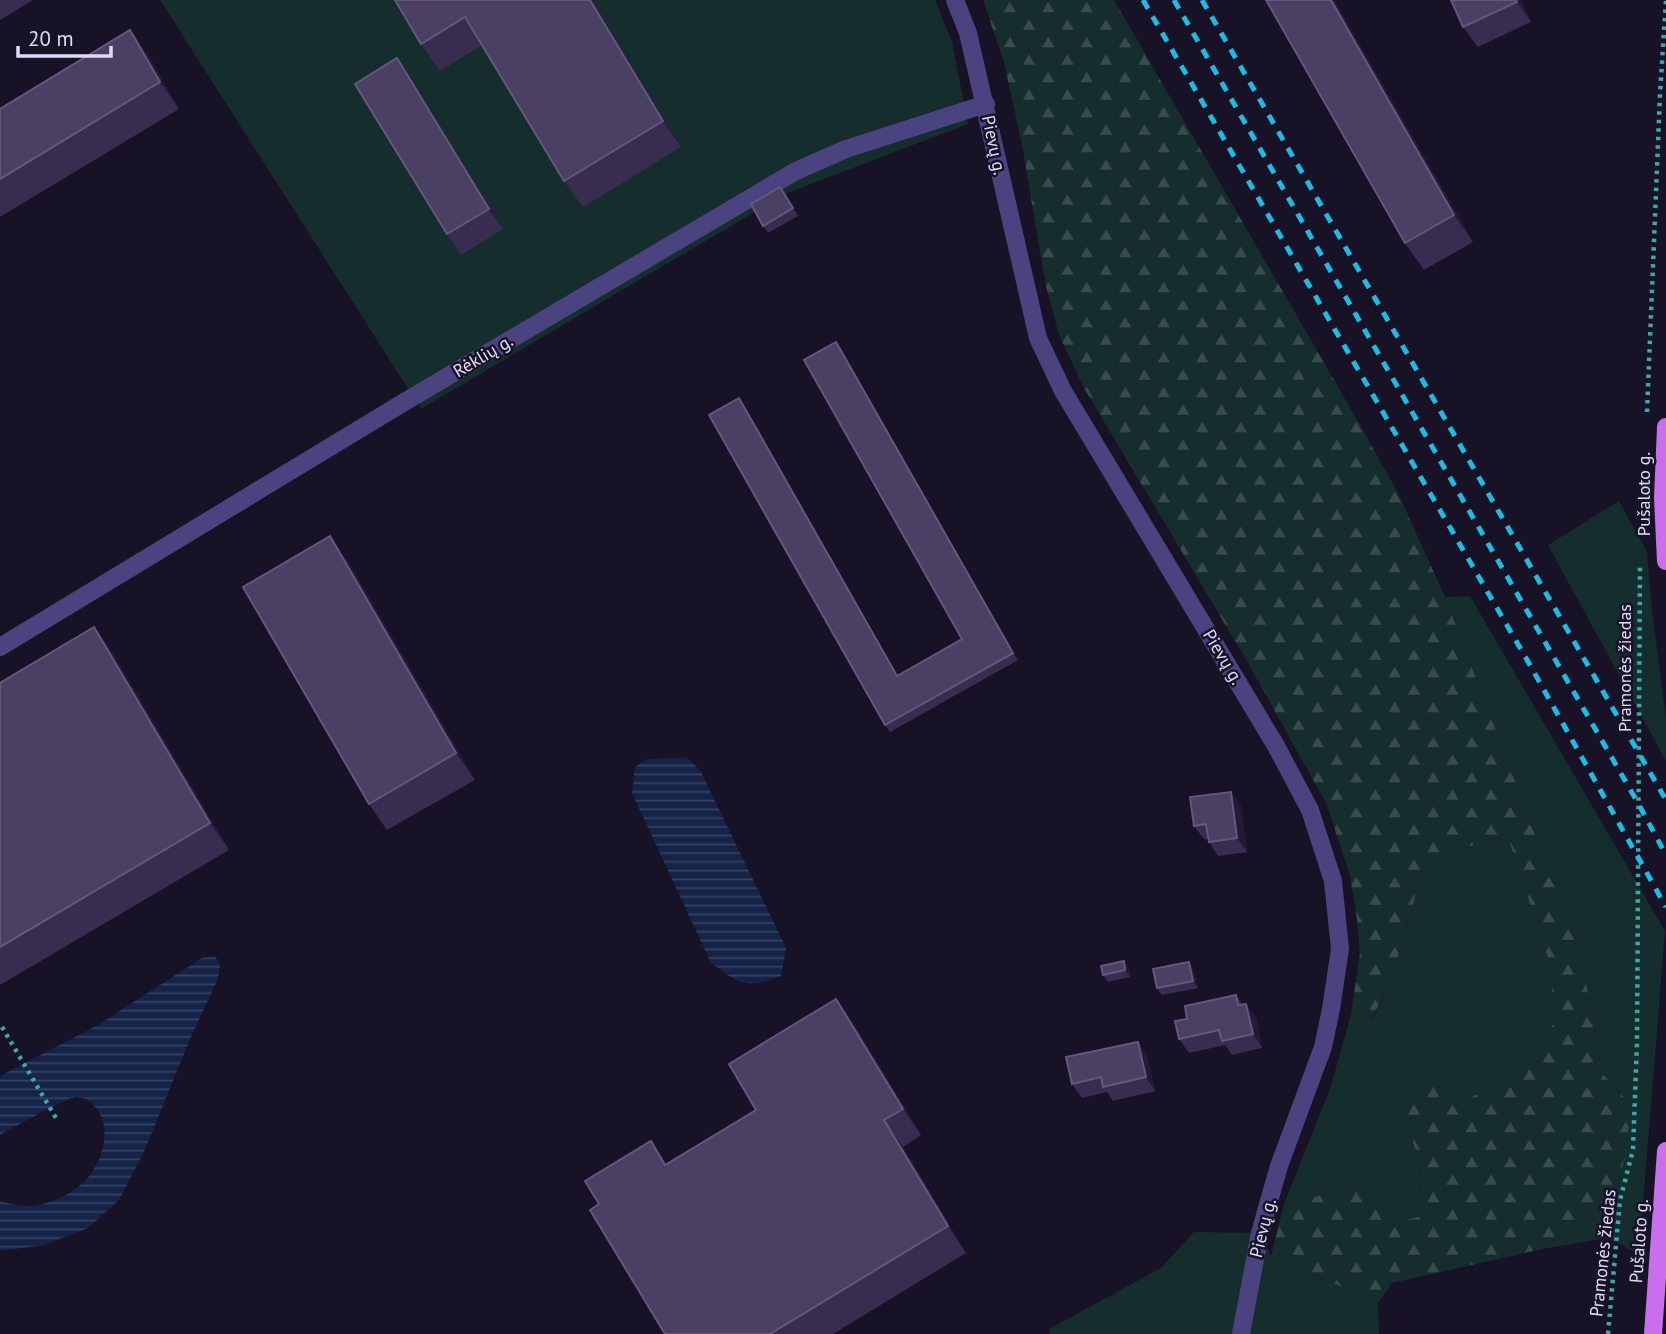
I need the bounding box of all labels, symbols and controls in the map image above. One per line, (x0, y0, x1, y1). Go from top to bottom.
scale bar (18, 14, 110, 58)
text: 20 m (28, 25, 74, 52)
street label: Pievų g. (977, 113, 1012, 177)
street label: Rėklių g. (449, 329, 517, 382)
street label: Pušaloto g. (1632, 452, 1655, 536)
street label: Pramonės žiedas (1613, 604, 1636, 732)
street label: Pievų g. (1198, 625, 1249, 689)
street label: Pramonės žiedas (1584, 1188, 1621, 1318)
street label: Pievų g. (1244, 1196, 1281, 1260)
street label: Pušaloto g. (1624, 1198, 1653, 1284)

